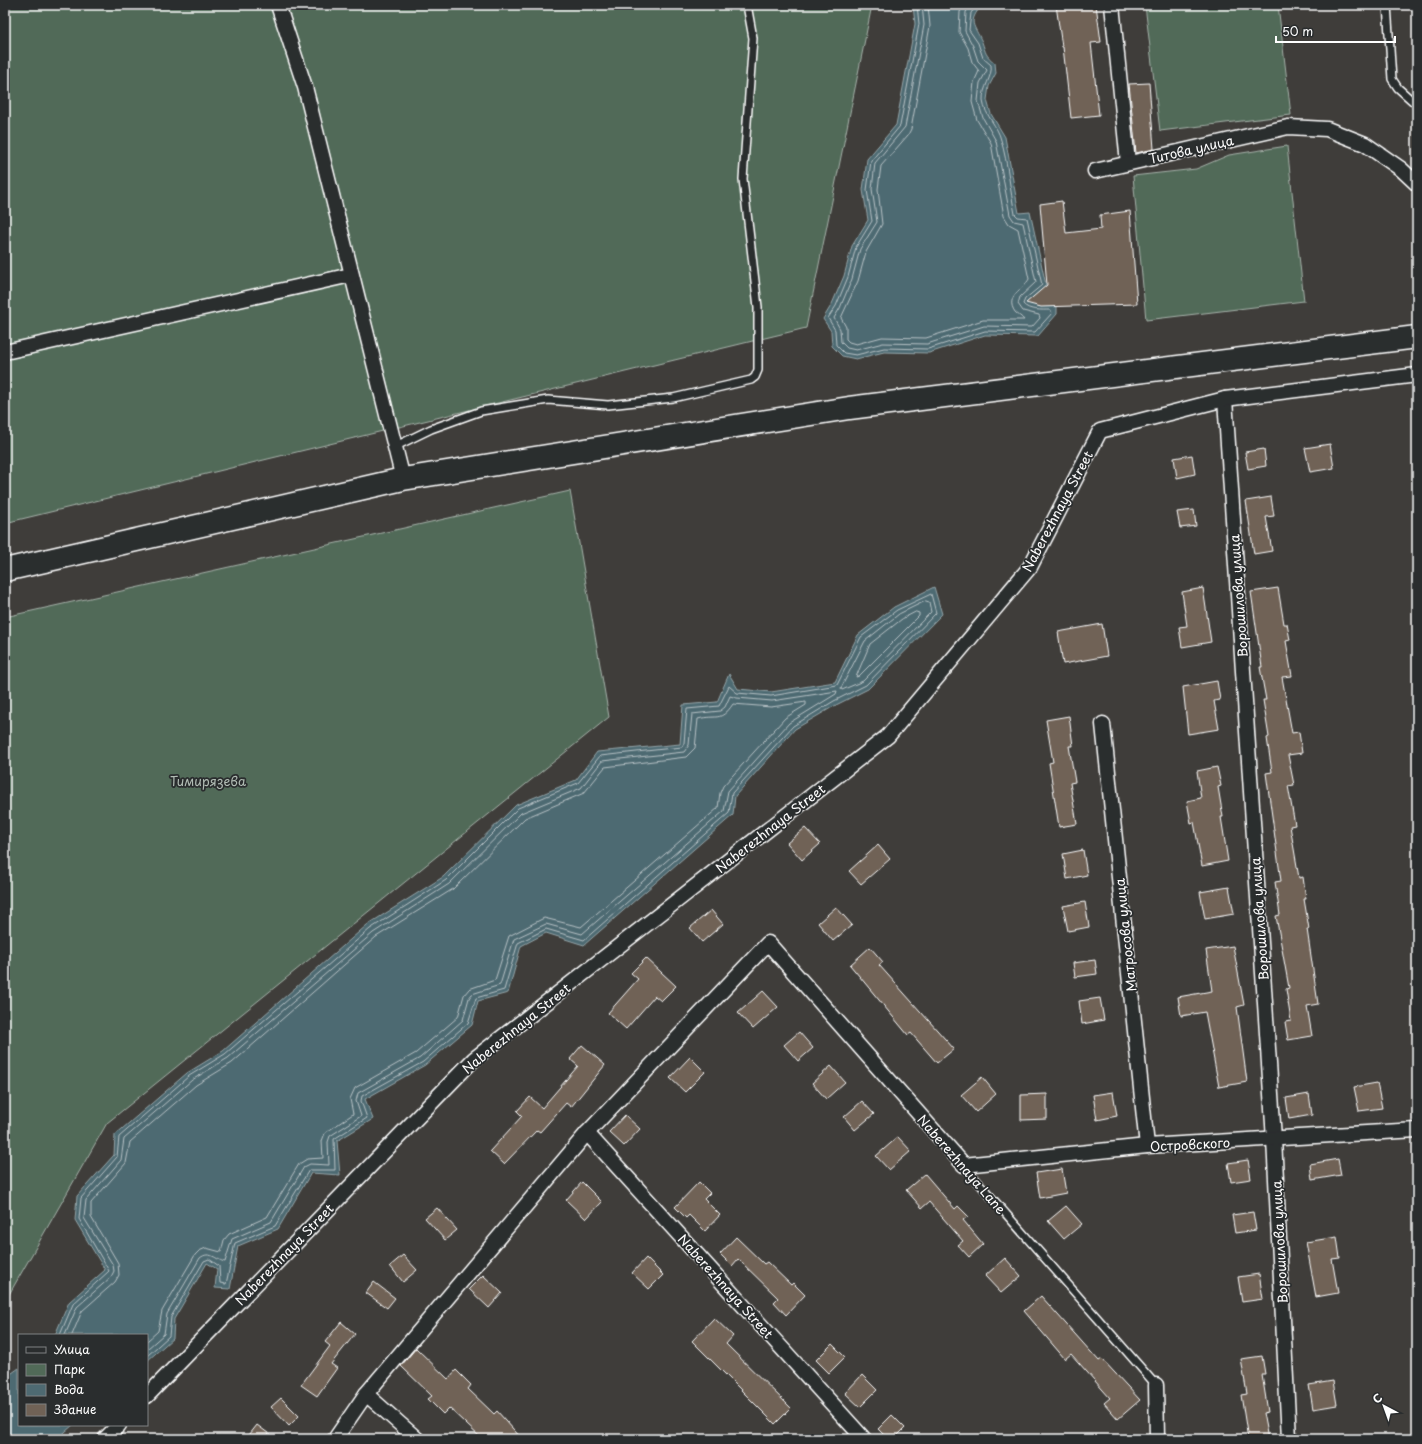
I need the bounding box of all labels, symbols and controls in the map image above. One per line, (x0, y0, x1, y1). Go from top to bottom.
scale bar (1276, 18, 1395, 44)
text: 50 m (1282, 22, 1313, 40)
street label: Титова улица (1147, 130, 1236, 168)
street label: Naberezhnaya Street (1017, 447, 1097, 575)
street label: Ворошилова улица (1224, 533, 1252, 658)
park label: Тимирязева (170, 771, 247, 790)
street label: Naberezhnaya Street (711, 779, 829, 877)
street label: Ворошилова улица (1245, 856, 1273, 981)
street label: Матросова улица (1110, 877, 1140, 993)
street label: Naberezhnaya Street (458, 978, 574, 1078)
street label: Naberezhnaya Lane (913, 1110, 1011, 1218)
street label: Островского (1149, 1132, 1231, 1156)
street label: Ворошилова улица (1266, 1179, 1292, 1304)
street label: Naberezhnaya Street (230, 1199, 338, 1309)
street label: Naberezhnaya Street (674, 1230, 778, 1342)
legend (18, 1334, 148, 1426)
text: Улица (54, 1340, 90, 1358)
text: Парк (54, 1360, 86, 1378)
text: Вода (54, 1380, 84, 1398)
north arrow (1364, 1386, 1404, 1426)
text: С (1368, 1389, 1386, 1407)
text: Здание (54, 1400, 96, 1418)

